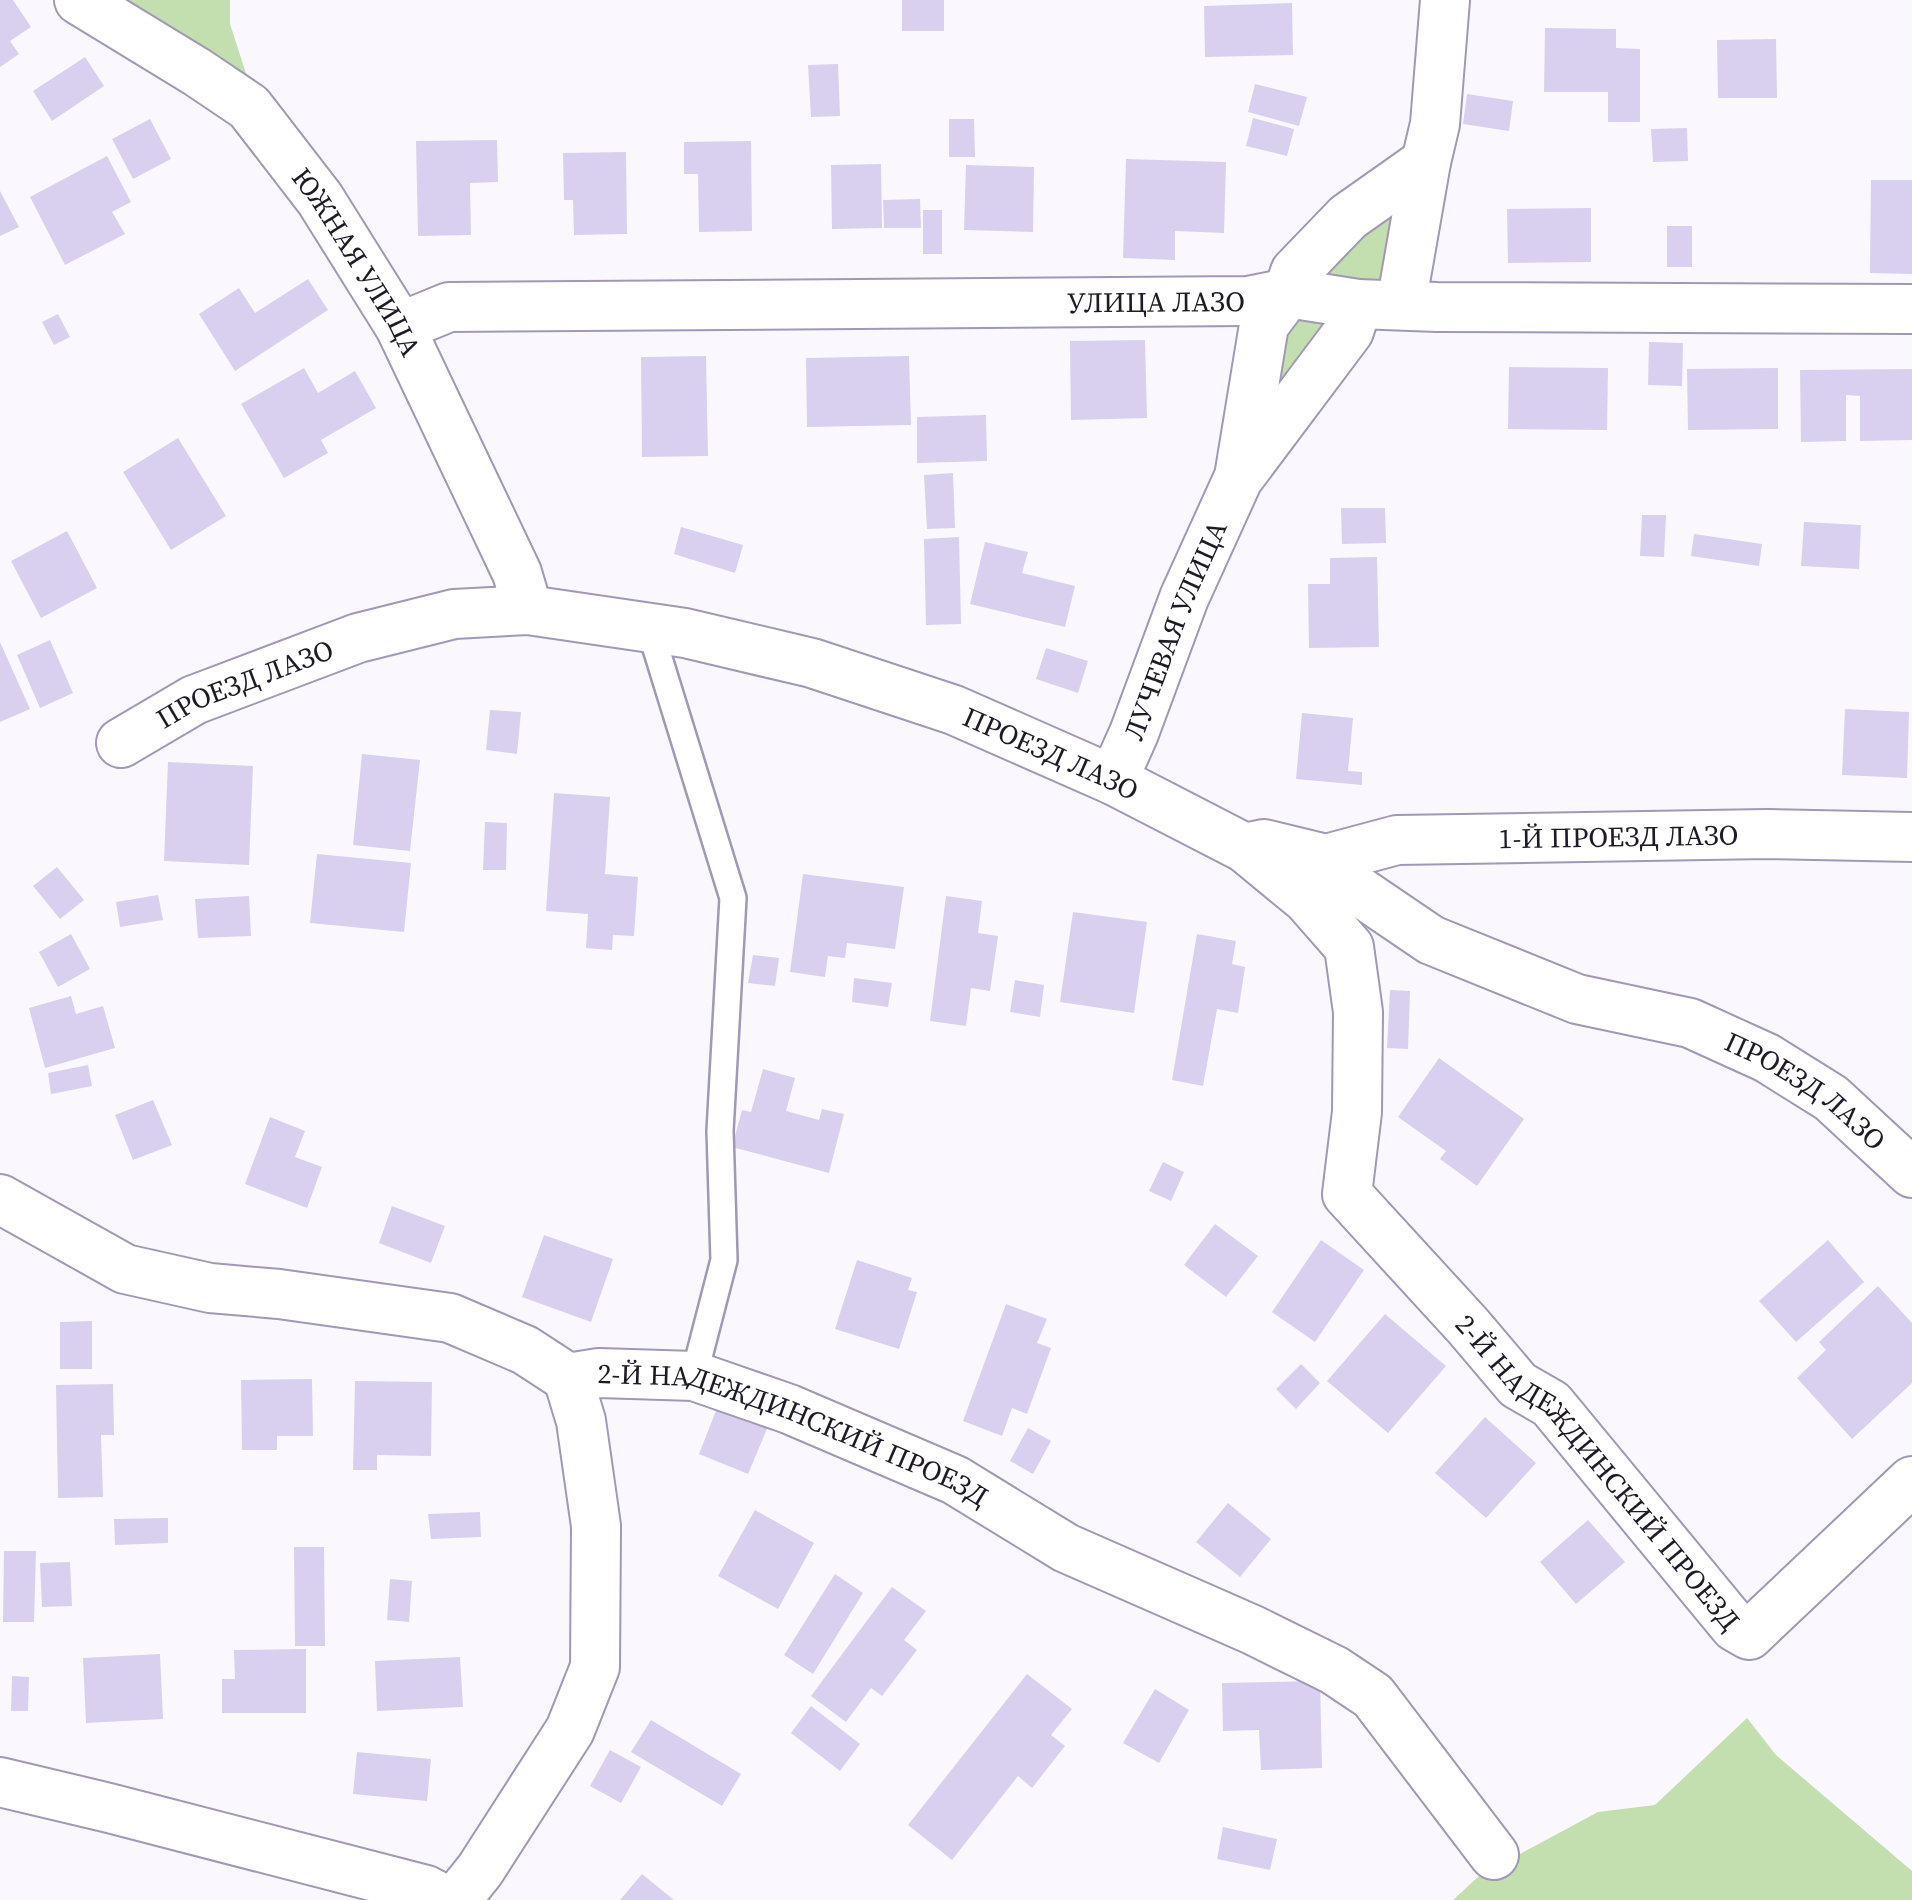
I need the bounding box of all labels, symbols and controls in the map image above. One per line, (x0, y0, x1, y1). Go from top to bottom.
street label: ЮЖНАЯ УЛИЦА (283, 159, 430, 363)
street label: УЛИЦА ЛАЗО (1067, 282, 1245, 321)
street label: ЛУЧЕВАЯ УЛИЦА (1114, 514, 1236, 745)
street label: ПРОЕЗД ЛАЗО (149, 630, 339, 737)
street label: ПРОЕЗД ЛАЗО (957, 697, 1145, 809)
street label: 1-Й ПРОЕЗД ЛАЗО (1498, 815, 1739, 857)
street label: ПРОЕЗД ЛАЗО (1719, 1022, 1894, 1159)
street label: 2-Й НАДЕЖДИНСКИЙ ПРОЕЗД (1447, 1306, 1749, 1638)
street label: 2-Й НАДЕЖДИНСКИЙ ПРОЕЗД (597, 1354, 996, 1515)

